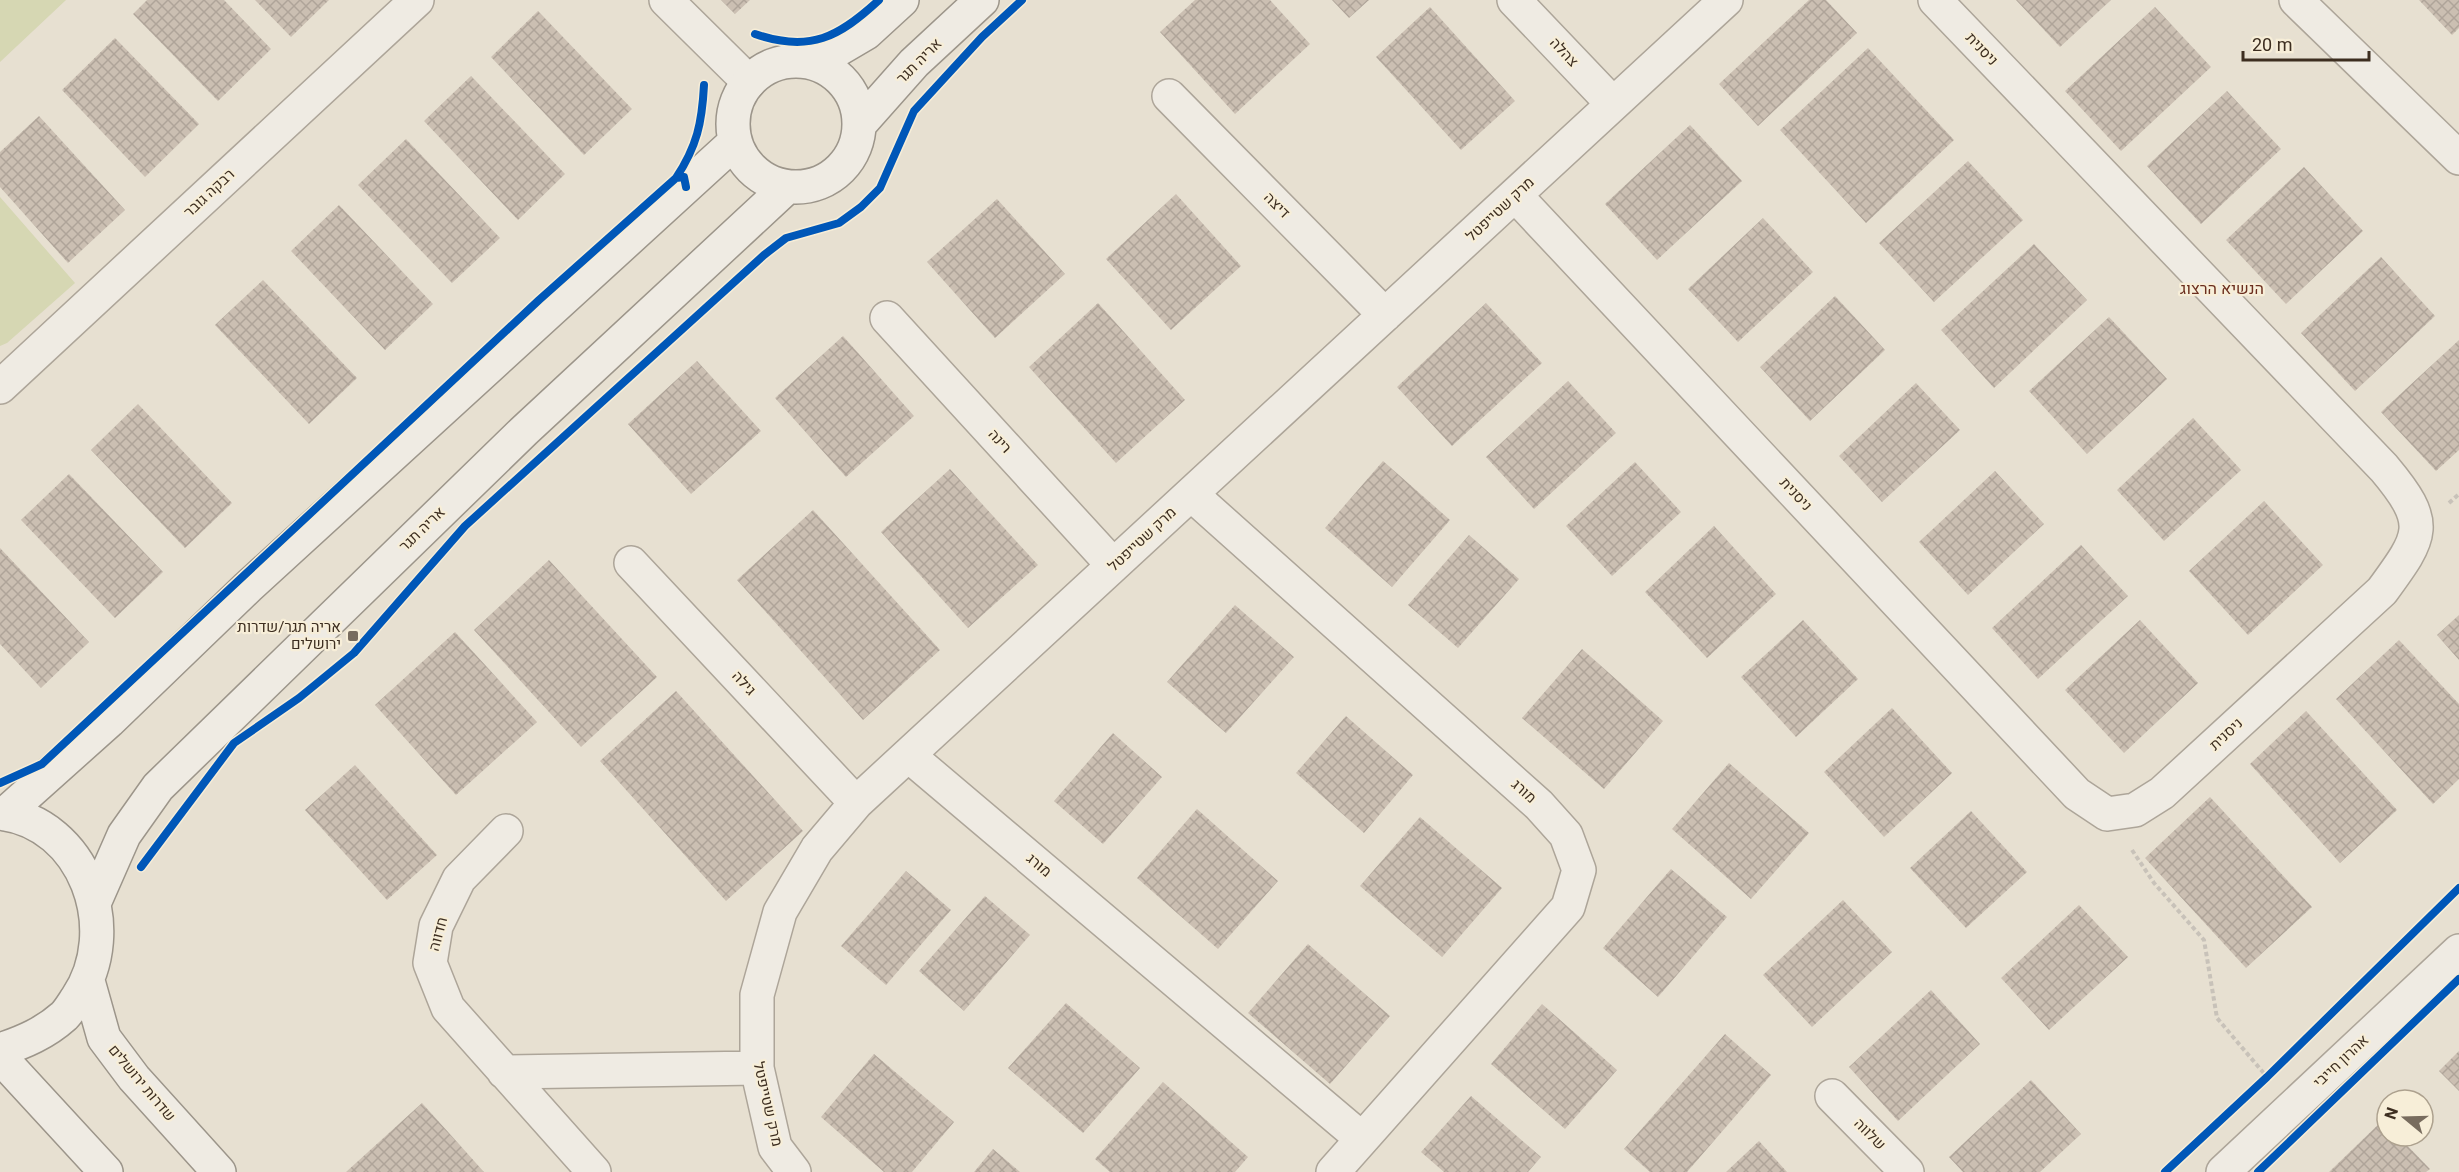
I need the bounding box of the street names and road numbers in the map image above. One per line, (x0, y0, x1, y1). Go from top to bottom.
street label: ניסנית (1961, 27, 2003, 71)
street label: צהלה (1545, 32, 1583, 72)
street label: אריה תגר (891, 33, 947, 89)
street label: רבקה גובר (179, 164, 239, 222)
street label: מרק שטייפטל (1461, 171, 1539, 247)
street label: דיצה (1259, 187, 1295, 223)
street label: רינה (983, 424, 1017, 458)
street label: ניסנית (1775, 472, 1817, 516)
street label: אריה תגר (394, 501, 450, 557)
street label: מרק שטייפטל (1103, 501, 1181, 577)
street label: גילה (727, 666, 761, 700)
street label: ניסנית (2204, 713, 2248, 755)
street label: מורג (1507, 774, 1541, 808)
street label: מורג (1022, 848, 1056, 882)
street label: חדווה (423, 914, 453, 954)
street label: אהרון חייבי (2308, 1029, 2374, 1093)
street label: שדרות ירושלים (103, 1040, 181, 1126)
street label: מרק שטייפטל (748, 1059, 788, 1149)
street label: שלווה (1849, 1113, 1891, 1155)

